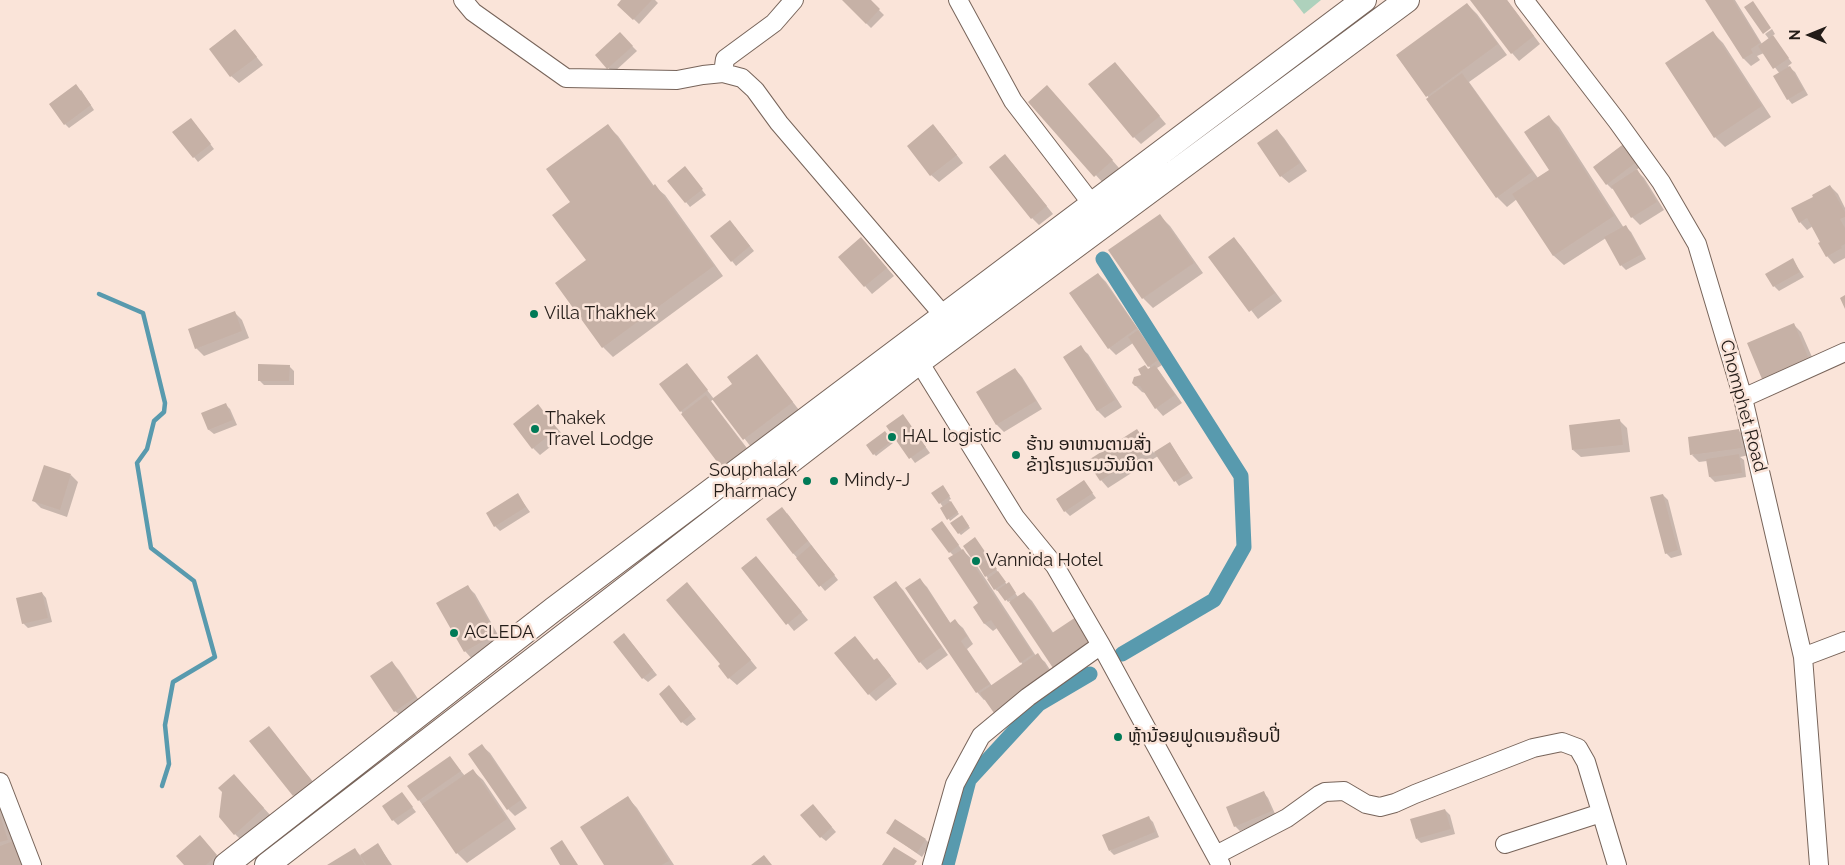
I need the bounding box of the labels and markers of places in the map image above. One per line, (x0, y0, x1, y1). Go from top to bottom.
place label: Villa Thakhek (544, 303, 656, 325)
marker: Villa Thakhek (528, 308, 540, 320)
place label: Thakek Travel Lodge (545, 408, 653, 450)
marker: Thakek Travel Lodge (529, 423, 541, 435)
place label: HAL logistic (902, 426, 1002, 448)
marker: HAL logistic (886, 431, 898, 443)
place label: ຮ້ານ ອາຫານຕາມສັ່ງ ຂ້າງໂຮງແຮມວັນນິດາ (1026, 434, 1154, 476)
marker: ຮ້ານ ອາຫານຕາມສັ່ງ ຂ້າງໂຮງແຮມວັນນິດາ (1010, 449, 1022, 461)
place label: Souphalak Pharmacy (709, 460, 797, 502)
place label: Mindy-J (844, 470, 910, 492)
marker: Souphalak Pharmacy (801, 475, 813, 487)
marker: Mindy-J (828, 475, 840, 487)
place label: Vannida Hotel (986, 550, 1103, 572)
marker: Vannida Hotel (970, 555, 982, 567)
place label: ACLEDA (464, 622, 534, 644)
marker: ACLEDA (448, 627, 460, 639)
place label: ຫຼ້ານ້ອຍຟູດແອນຄ໊ອບປີ່ (1128, 726, 1281, 748)
marker: ຫຼ້ານ້ອຍຟູດແອນຄ໊ອບປີ່ (1112, 731, 1124, 743)

